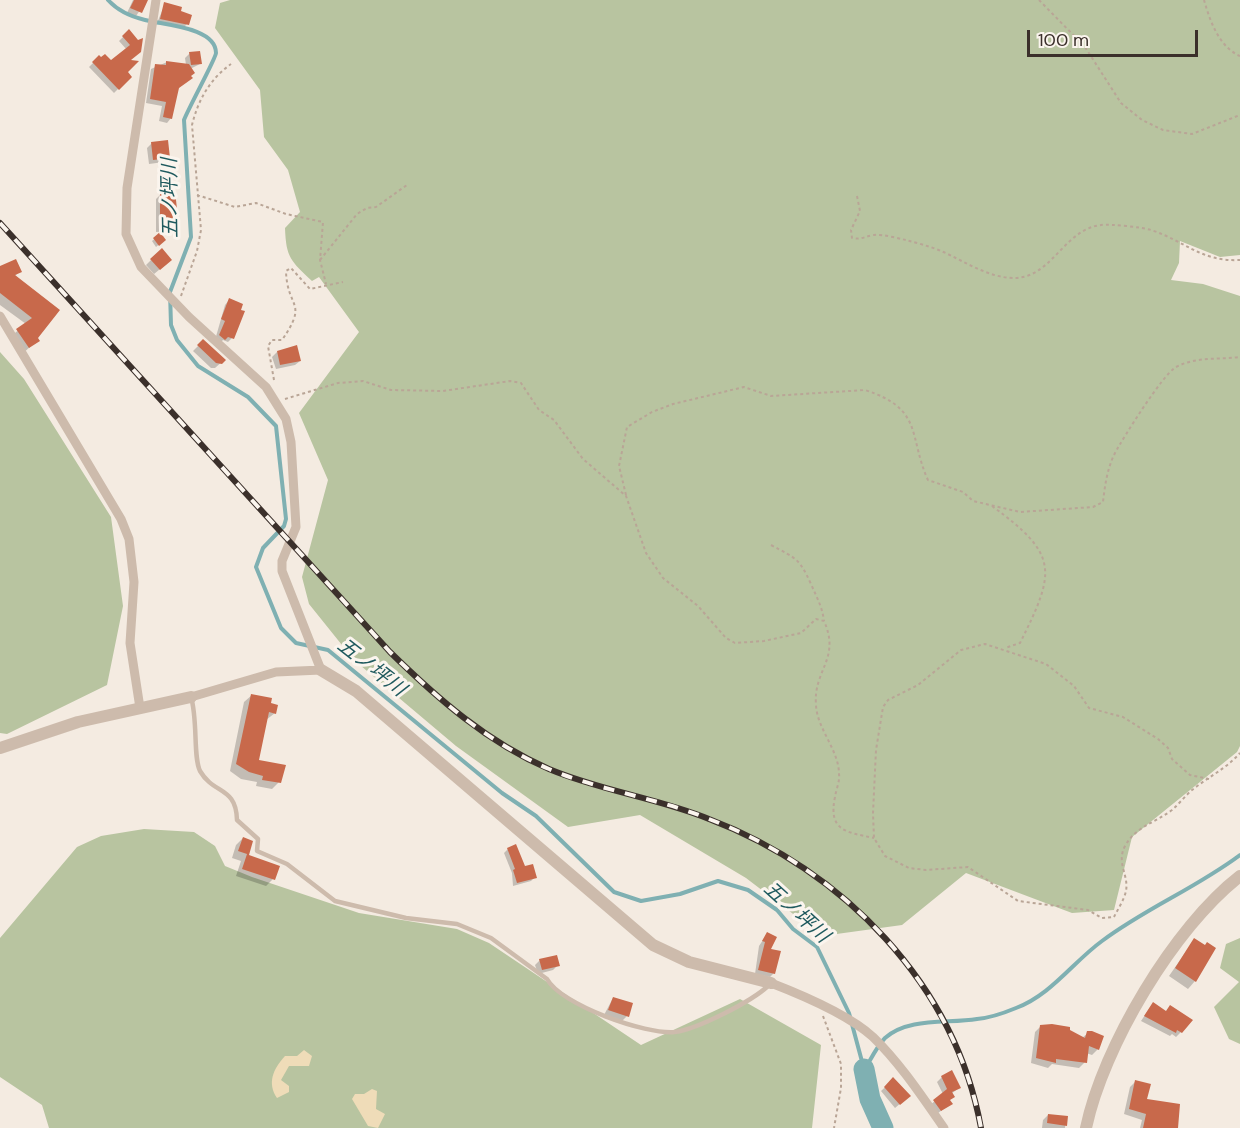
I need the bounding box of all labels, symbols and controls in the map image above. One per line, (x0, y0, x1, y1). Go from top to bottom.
scale bar (1030, 18, 1201, 56)
text: 100 m (1038, 28, 1089, 52)
water label: 五ノ坪川 (158, 158, 184, 238)
water label: 五ノ坪川 (332, 634, 410, 702)
water label: 五ノ坪川 (758, 877, 834, 949)

